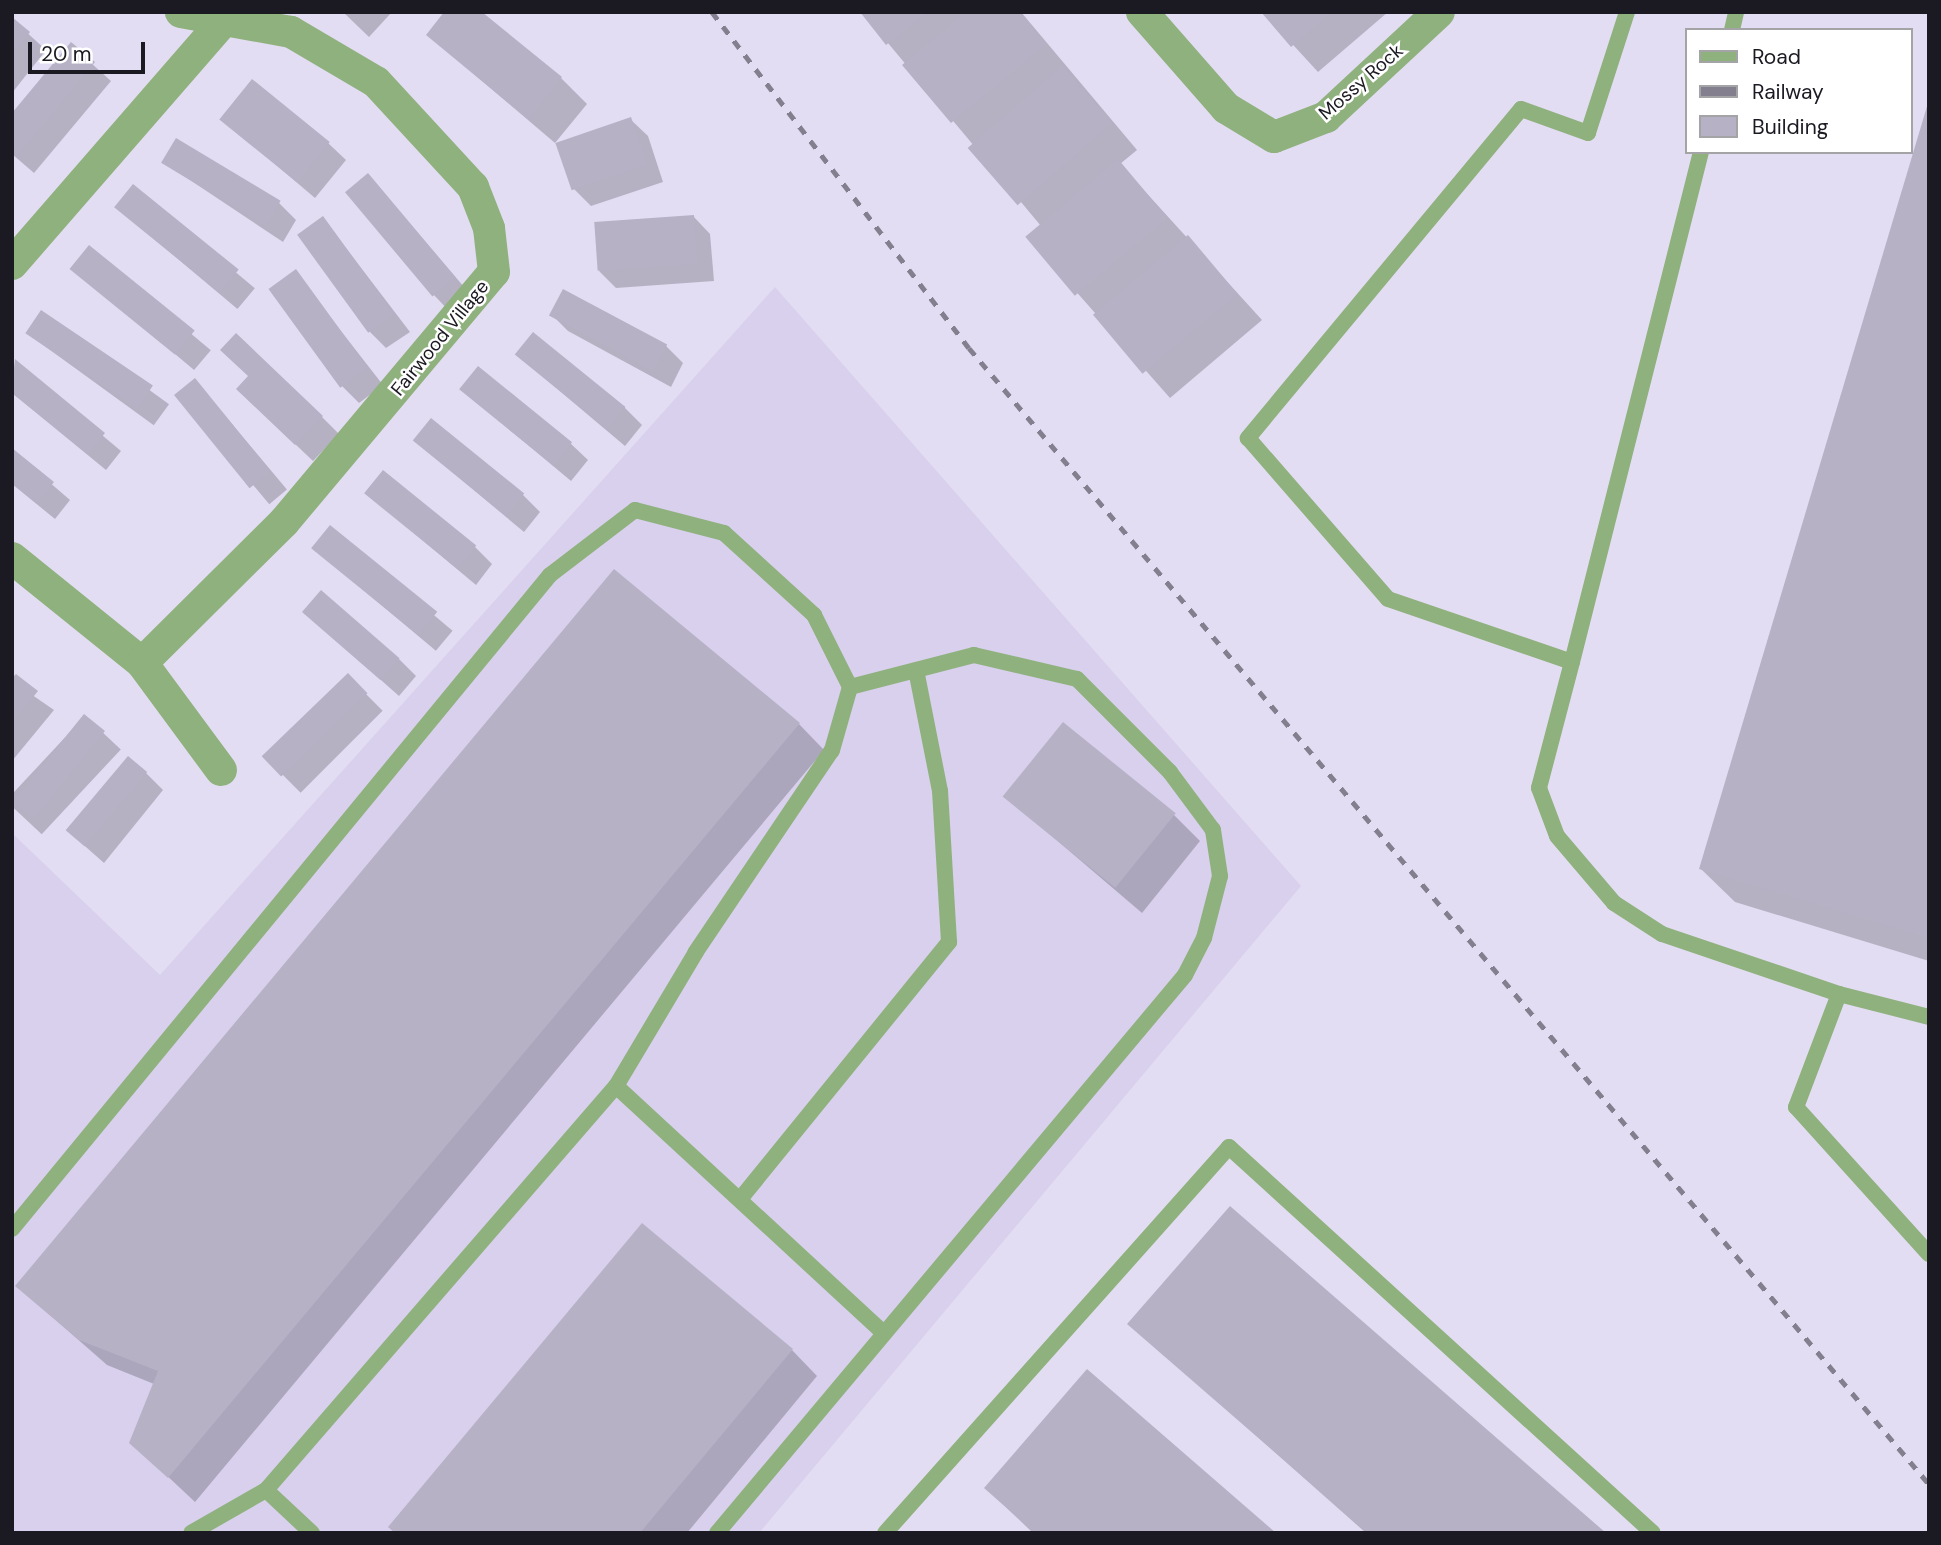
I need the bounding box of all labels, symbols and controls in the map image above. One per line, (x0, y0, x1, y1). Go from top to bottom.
scale bar (32, 28, 149, 72)
legend (1686, 28, 1913, 154)
street label: Mossy Rock (1314, 39, 1408, 125)
text: 20 m (41, 40, 92, 68)
text: Road (1752, 43, 1801, 71)
text: Railway (1752, 78, 1824, 106)
text: Building (1752, 113, 1828, 141)
street label: Fairwood Village (386, 276, 494, 400)

